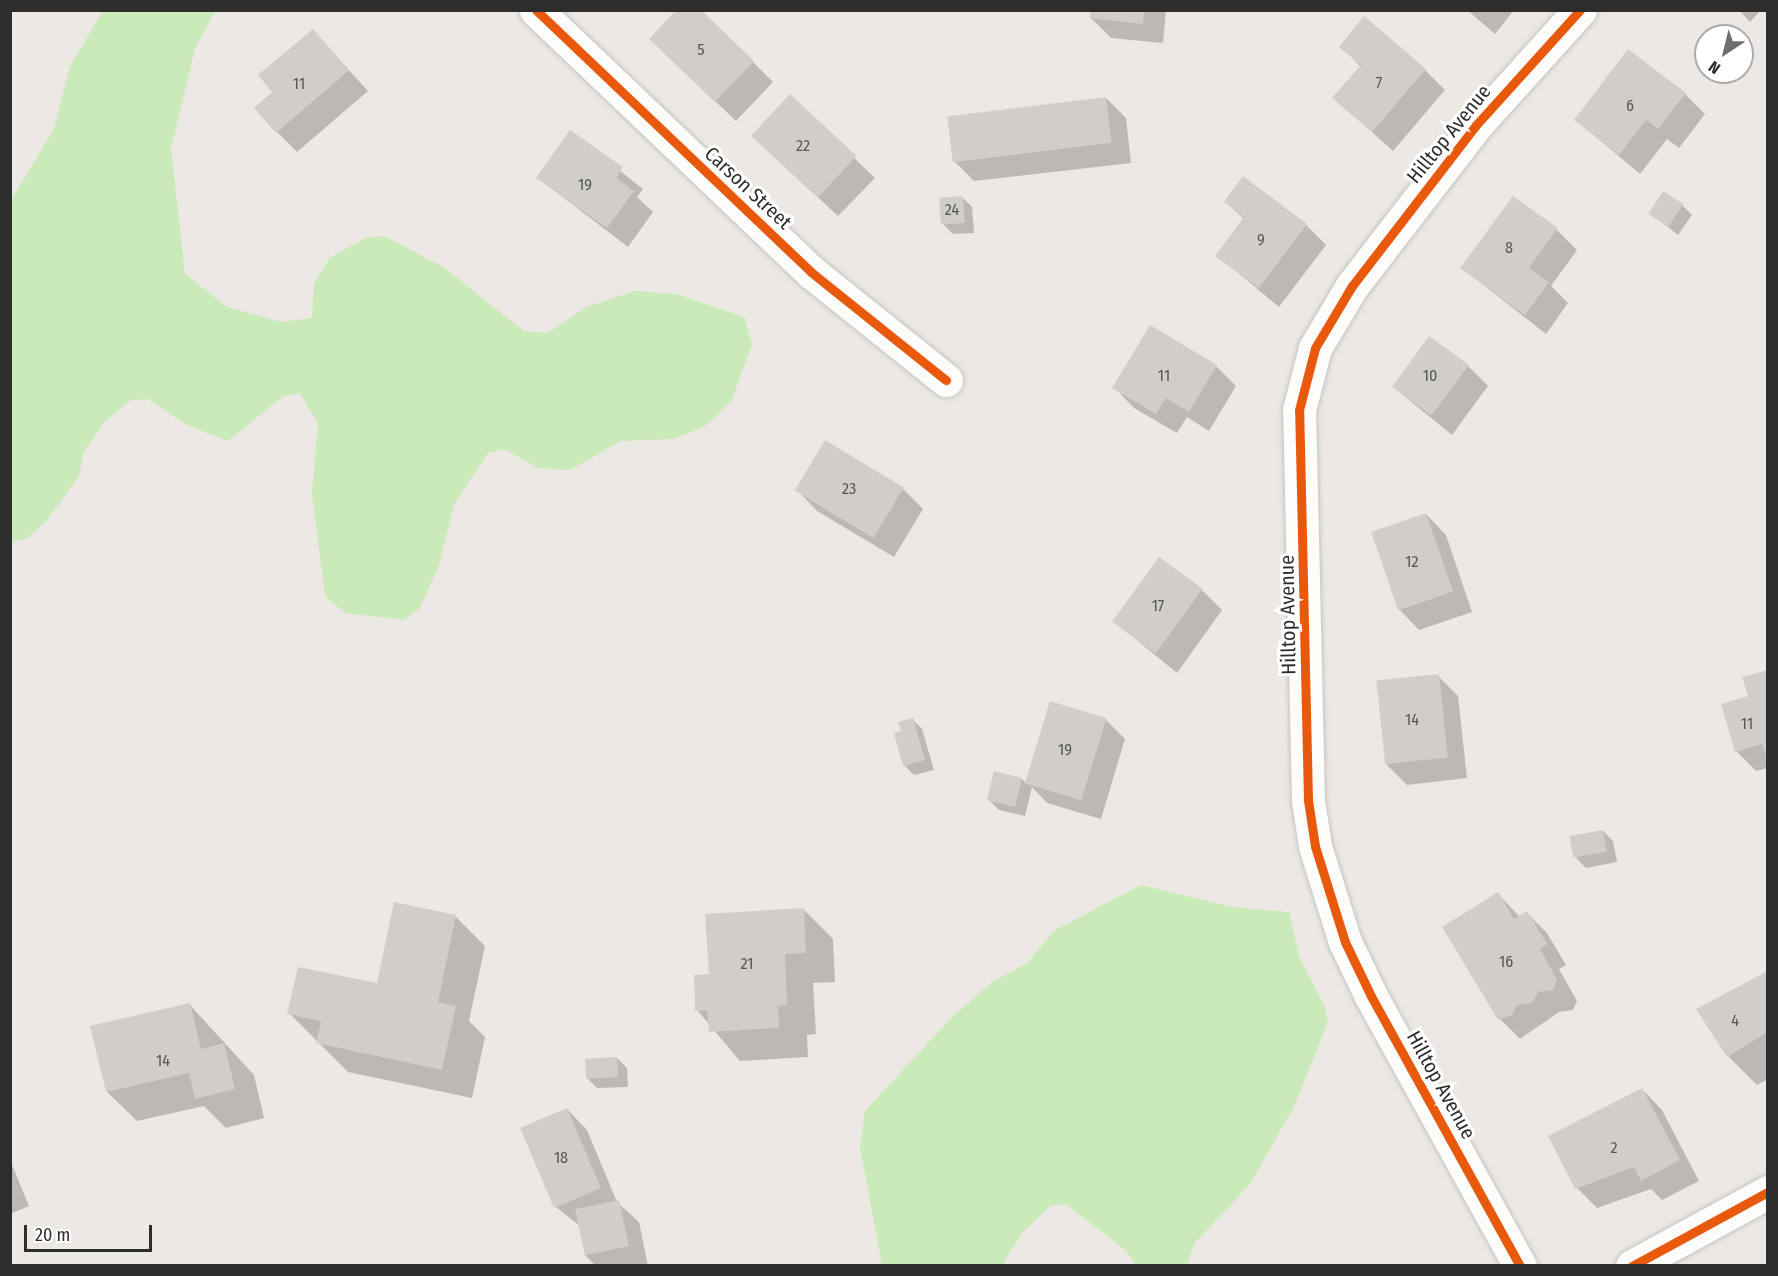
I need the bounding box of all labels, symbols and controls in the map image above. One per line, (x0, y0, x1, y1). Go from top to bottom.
north arrow (1694, 24, 1754, 84)
house number: 5 (697, 40, 705, 60)
text: N (1705, 57, 1724, 78)
house number: 7 (1376, 73, 1382, 93)
house number: 11 (293, 74, 305, 94)
street label: Hilltop Avenue (1402, 80, 1496, 188)
house number: 6 (1626, 96, 1634, 116)
house number: 22 (796, 136, 810, 156)
street label: Carson Street (700, 142, 796, 234)
house number: 19 (578, 175, 592, 195)
house number: 24 (945, 200, 959, 220)
house number: 9 (1257, 230, 1265, 250)
house number: 8 (1505, 238, 1513, 258)
house number: 11 (1158, 366, 1170, 386)
house number: 10 (1423, 366, 1437, 386)
house number: 23 (842, 479, 856, 499)
house number: 12 (1405, 552, 1419, 572)
street label: Hilltop Avenue (1275, 555, 1301, 675)
house number: 17 (1152, 596, 1164, 616)
house number: 14 (1405, 710, 1419, 730)
house number: 11 (1741, 714, 1753, 734)
house number: 19 (1058, 740, 1072, 760)
house number: 16 (1499, 952, 1513, 972)
house number: 21 (741, 954, 753, 974)
house number: 4 (1731, 1011, 1739, 1031)
street label: Hilltop Avenue (1401, 1027, 1481, 1143)
house number: 14 (156, 1051, 170, 1071)
house number: 2 (1610, 1138, 1618, 1158)
house number: 18 (554, 1148, 568, 1168)
scale bar (27, 1213, 154, 1251)
text: 20 m (35, 1224, 70, 1246)

